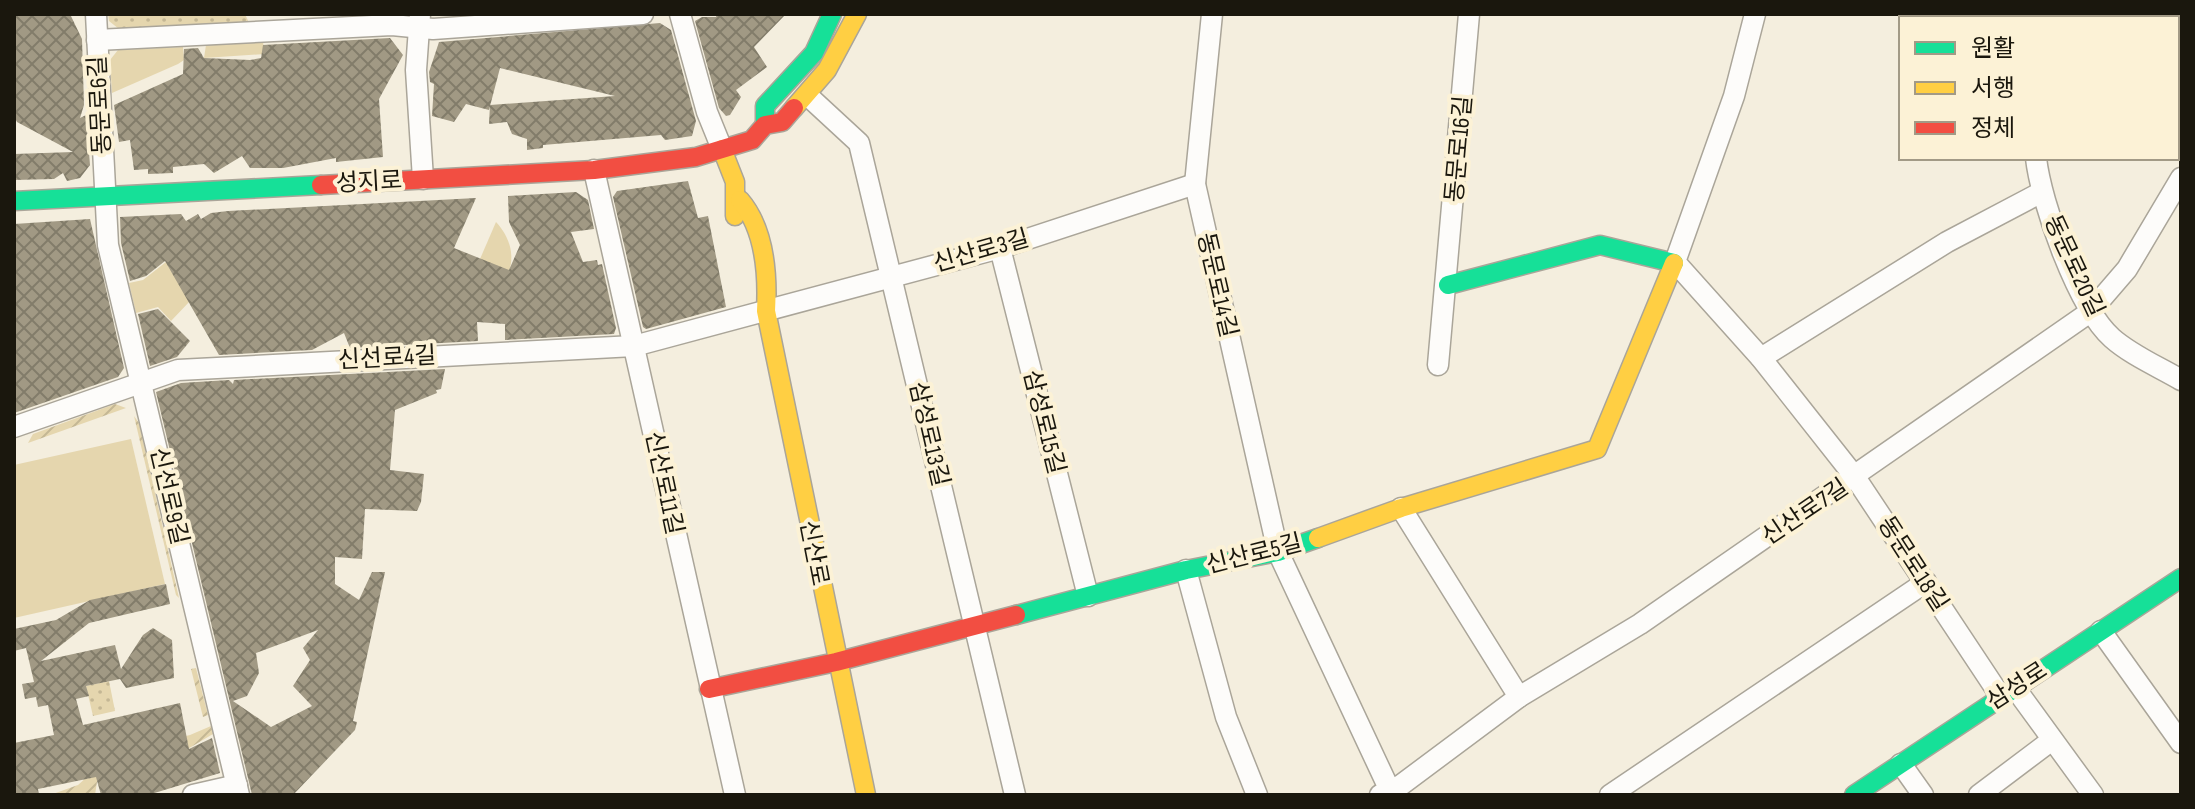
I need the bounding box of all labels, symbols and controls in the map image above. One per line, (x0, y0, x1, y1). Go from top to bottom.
legend (1899, 16, 2179, 160)
text: 원활 (1971, 34, 2015, 63)
street label: 동문로6길 (83, 55, 117, 155)
text: 서행 (1971, 74, 2015, 103)
street label: 동문로16길 (1440, 94, 1478, 204)
text: 정체 (1971, 114, 2015, 143)
street label: 성지로 (335, 166, 403, 198)
street label: 동문로20길 (2038, 211, 2110, 321)
street label: 신산로3길 (930, 224, 1032, 278)
street label: 동문로14길 (1191, 230, 1243, 340)
street label: 신선로4길 (337, 341, 437, 375)
street label: 삼성로15길 (1017, 367, 1071, 477)
street label: 삼성로13길 (903, 379, 955, 489)
street label: 신산로11길 (639, 429, 689, 537)
street label: 신선로9길 (144, 445, 194, 547)
street label: 신산로7길 (1756, 473, 1854, 551)
street label: 동문로18길 (1872, 511, 1954, 617)
street label: 신산로 (793, 518, 835, 588)
street label: 신산로5길 (1203, 528, 1305, 580)
street label: 삼성로 (1981, 656, 2053, 716)

